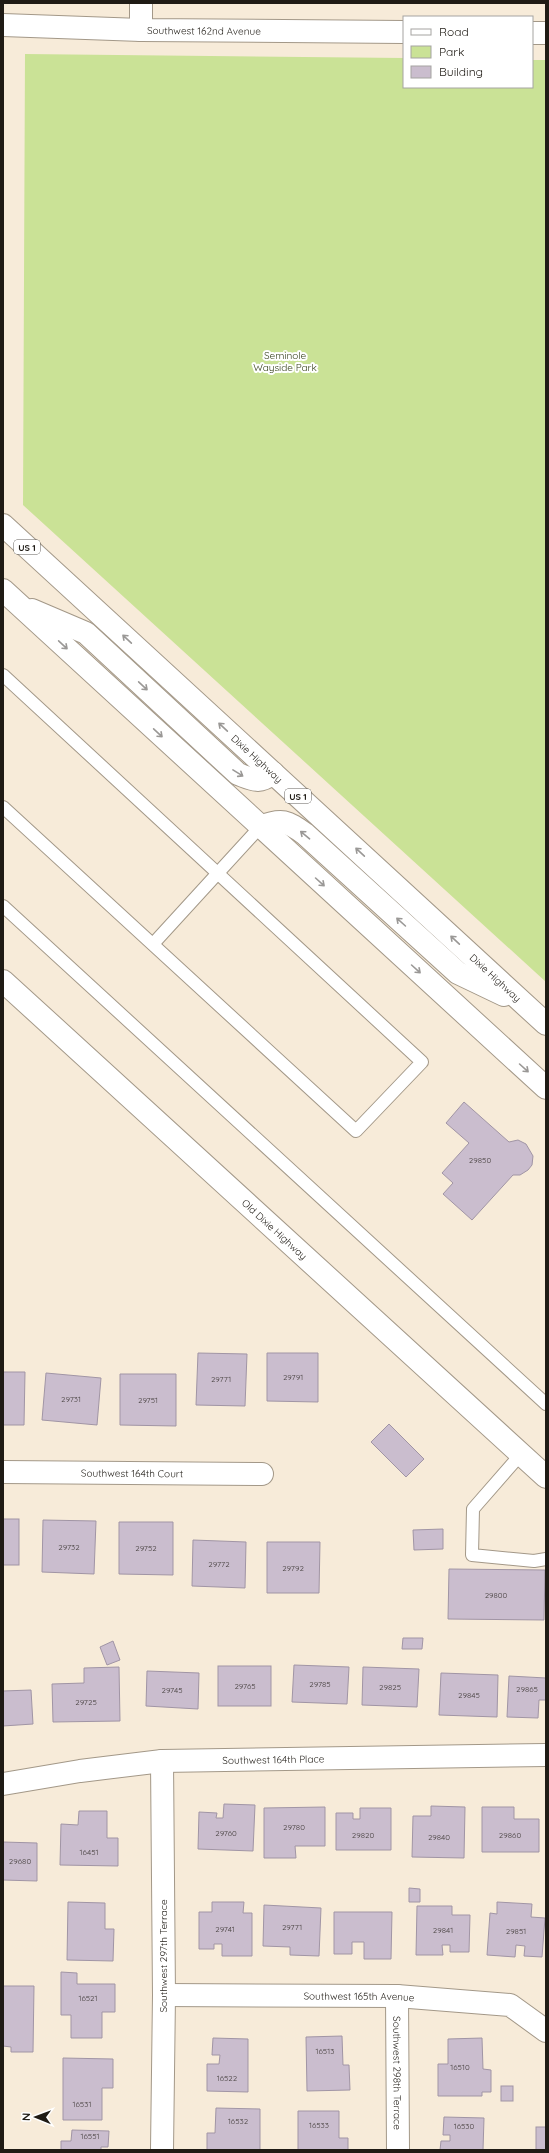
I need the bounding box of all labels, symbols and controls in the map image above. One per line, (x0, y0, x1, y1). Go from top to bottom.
legend (403, 16, 533, 88)
street label: Southwest 162nd Avenue (147, 24, 261, 37)
text: Road (439, 24, 469, 39)
text: Park (439, 44, 464, 59)
text: Building (439, 64, 483, 79)
park label: Seminole Wayside Park (253, 349, 317, 374)
road number: US 1 (14, 540, 40, 554)
one-way arrow (122, 634, 132, 644)
one-way arrow (57, 640, 67, 649)
one-way arrow (138, 681, 148, 690)
one-way arrow (217, 722, 228, 731)
one-way arrow (153, 728, 163, 738)
street label: Dixie Highway (229, 732, 285, 785)
one-way arrow (233, 769, 244, 778)
road number: US 1 (285, 789, 311, 803)
one-way arrow (299, 830, 310, 839)
one-way arrow (354, 848, 365, 857)
one-way arrow (315, 877, 325, 886)
one-way arrow (396, 917, 406, 926)
one-way arrow (450, 936, 461, 945)
street label: Dixie Highway (467, 951, 524, 1005)
one-way arrow (411, 965, 421, 974)
one-way arrow (519, 1064, 530, 1073)
house number: 29850 (469, 1155, 491, 1165)
street label: Old Dixie Highway (239, 1196, 310, 1262)
house number: 29791 (283, 1372, 303, 1382)
house number: 29771 (211, 1374, 231, 1384)
house number: 29731 (61, 1394, 81, 1404)
house number: 29751 (138, 1395, 158, 1405)
street label: Southwest 164th Court (81, 1466, 184, 1480)
house number: 29732 (58, 1542, 80, 1552)
house number: 29752 (135, 1543, 157, 1553)
house number: 29772 (208, 1559, 230, 1569)
house number: 29792 (282, 1563, 304, 1573)
house number: 29800 (485, 1590, 508, 1600)
house number: 29785 (309, 1679, 331, 1689)
house number: 29765 (234, 1681, 256, 1691)
house number: 29825 (379, 1682, 401, 1692)
house number: 29865 (516, 1684, 538, 1694)
house number: 29745 (161, 1685, 183, 1695)
house number: 29845 (458, 1690, 480, 1700)
house number: 29725 (75, 1697, 97, 1707)
street label: Southwest 164th Place (222, 1752, 325, 1767)
house number: 29780 (283, 1822, 305, 1832)
house number: 29760 (215, 1828, 237, 1838)
house number: 29820 (352, 1830, 374, 1840)
house number: 29860 (499, 1830, 521, 1840)
house number: 29840 (428, 1832, 450, 1842)
house number: 16451 (80, 1847, 99, 1857)
house number: 29680 (9, 1856, 31, 1866)
street label: Southwest 297th Terrace (157, 1899, 170, 2013)
house number: 29771 (282, 1922, 302, 1932)
house number: 29741 (215, 1924, 235, 1934)
house number: 29841 (433, 1925, 453, 1935)
house number: 29851 (506, 1926, 526, 1936)
street label: Southwest 165th Avenue (303, 1989, 415, 2004)
house number: 16521 (78, 1993, 98, 2003)
street label: Southwest 298th Terrace (391, 2016, 404, 2130)
house number: 16513 (316, 2046, 334, 2056)
house number: 16510 (450, 2062, 470, 2072)
house number: 16522 (217, 2073, 238, 2083)
north arrow (16, 2097, 56, 2137)
house number: 16531 (73, 2099, 91, 2109)
text: N (19, 2113, 33, 2121)
house number: 16532 (228, 2116, 249, 2126)
house number: 16533 (309, 2120, 329, 2130)
house number: 16530 (454, 2121, 475, 2131)
house number: 16551 (81, 2131, 100, 2141)

